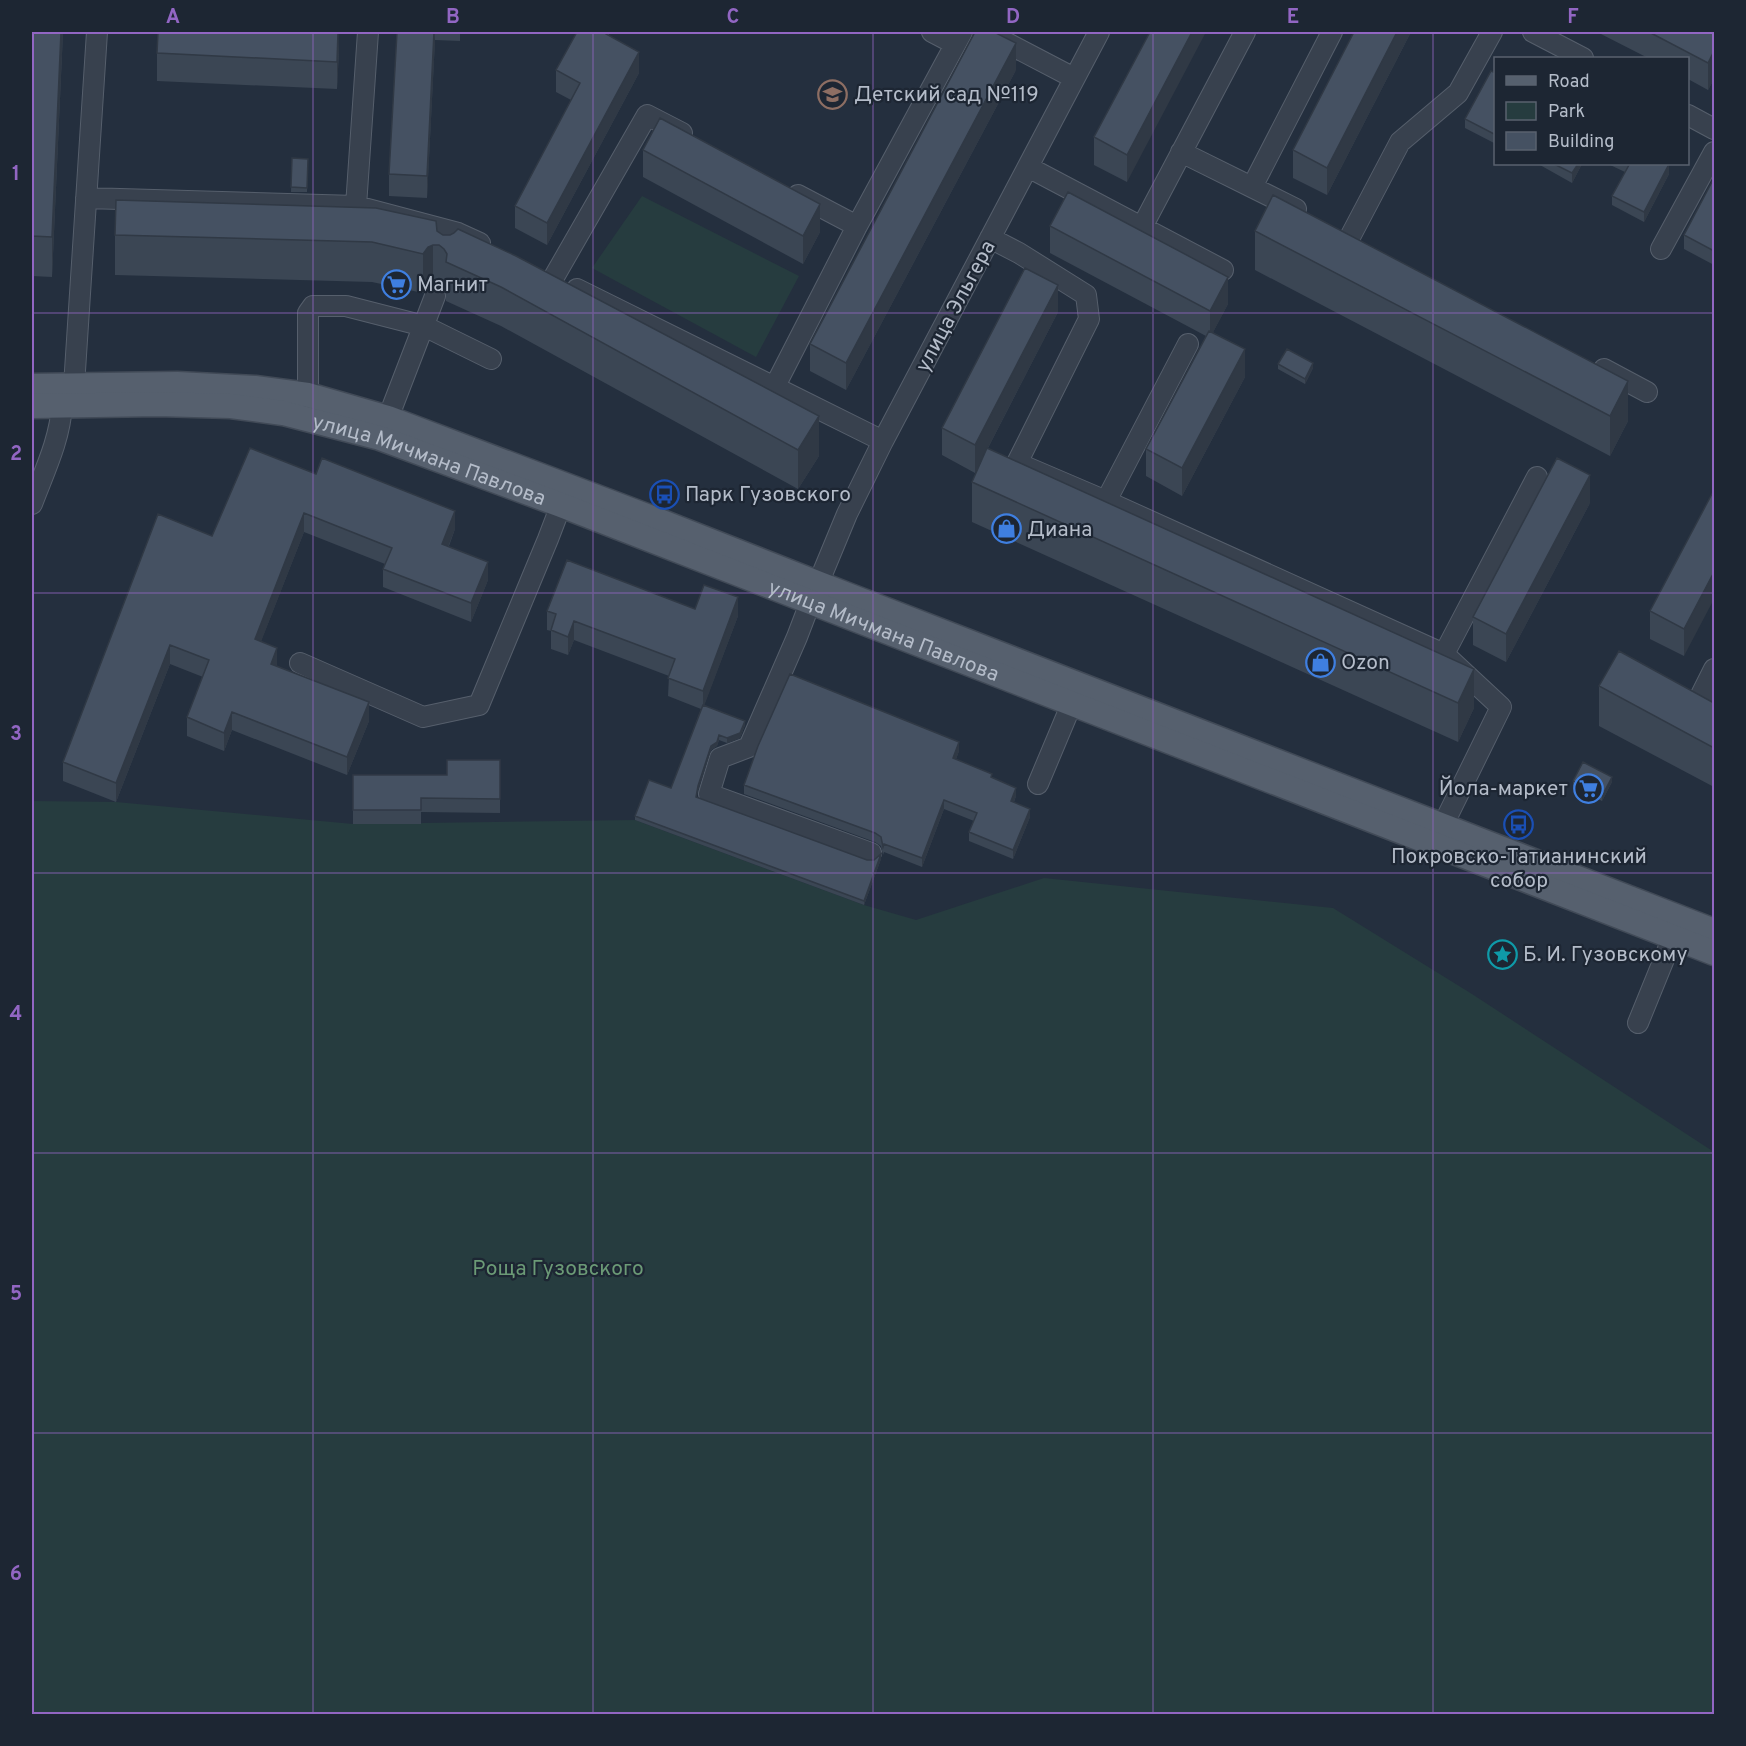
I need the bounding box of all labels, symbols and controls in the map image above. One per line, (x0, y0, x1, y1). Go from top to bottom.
text: A (166, 5, 180, 31)
text: B (446, 5, 460, 31)
text: C (727, 5, 739, 31)
text: D (1006, 5, 1020, 31)
text: E (1287, 5, 1299, 31)
text: F (1567, 5, 1579, 31)
legend (1494, 57, 1689, 165)
text: Road (1548, 71, 1590, 94)
school or university icon: Детский сад №119 (817, 78, 849, 110)
place label: Детский сад №119 (854, 82, 1039, 109)
text: Park (1548, 101, 1585, 124)
text: Building (1548, 131, 1614, 154)
text: 1 (12, 162, 20, 188)
street label: улица Эльгера (910, 236, 1002, 377)
supermarket icon: Магнит (380, 268, 412, 300)
place label: Магнит (417, 272, 488, 299)
street label: улица Мичмана Павлова (309, 409, 549, 513)
text: 2 (10, 442, 22, 468)
bus stop icon: Парк Гузовского (648, 478, 680, 510)
place label: Парк Гузовского (685, 482, 851, 509)
shop icon: Диана (990, 513, 1022, 545)
place label: Диана (1027, 517, 1092, 544)
street label: улица Мичмана Павлова (764, 575, 1003, 689)
shop icon: Ozon (1304, 646, 1336, 678)
place label: Ozon (1341, 650, 1390, 677)
text: 3 (10, 722, 22, 748)
supermarket icon: Йола-маркет (1573, 772, 1605, 804)
place label: Йола-маркет (1439, 775, 1568, 803)
bus stop icon: Покровско-Татианинский собор (1503, 809, 1535, 841)
place label: Покровско-Татианинский собор (1391, 844, 1647, 895)
place icon: Б. И. Гузовскому (1486, 938, 1518, 970)
place label: Б. И. Гузовскому (1523, 942, 1688, 969)
text: 4 (10, 1002, 22, 1028)
park label: Роща Гузовского (472, 1256, 644, 1283)
text: 5 (10, 1282, 22, 1308)
text: 6 (10, 1562, 22, 1588)

